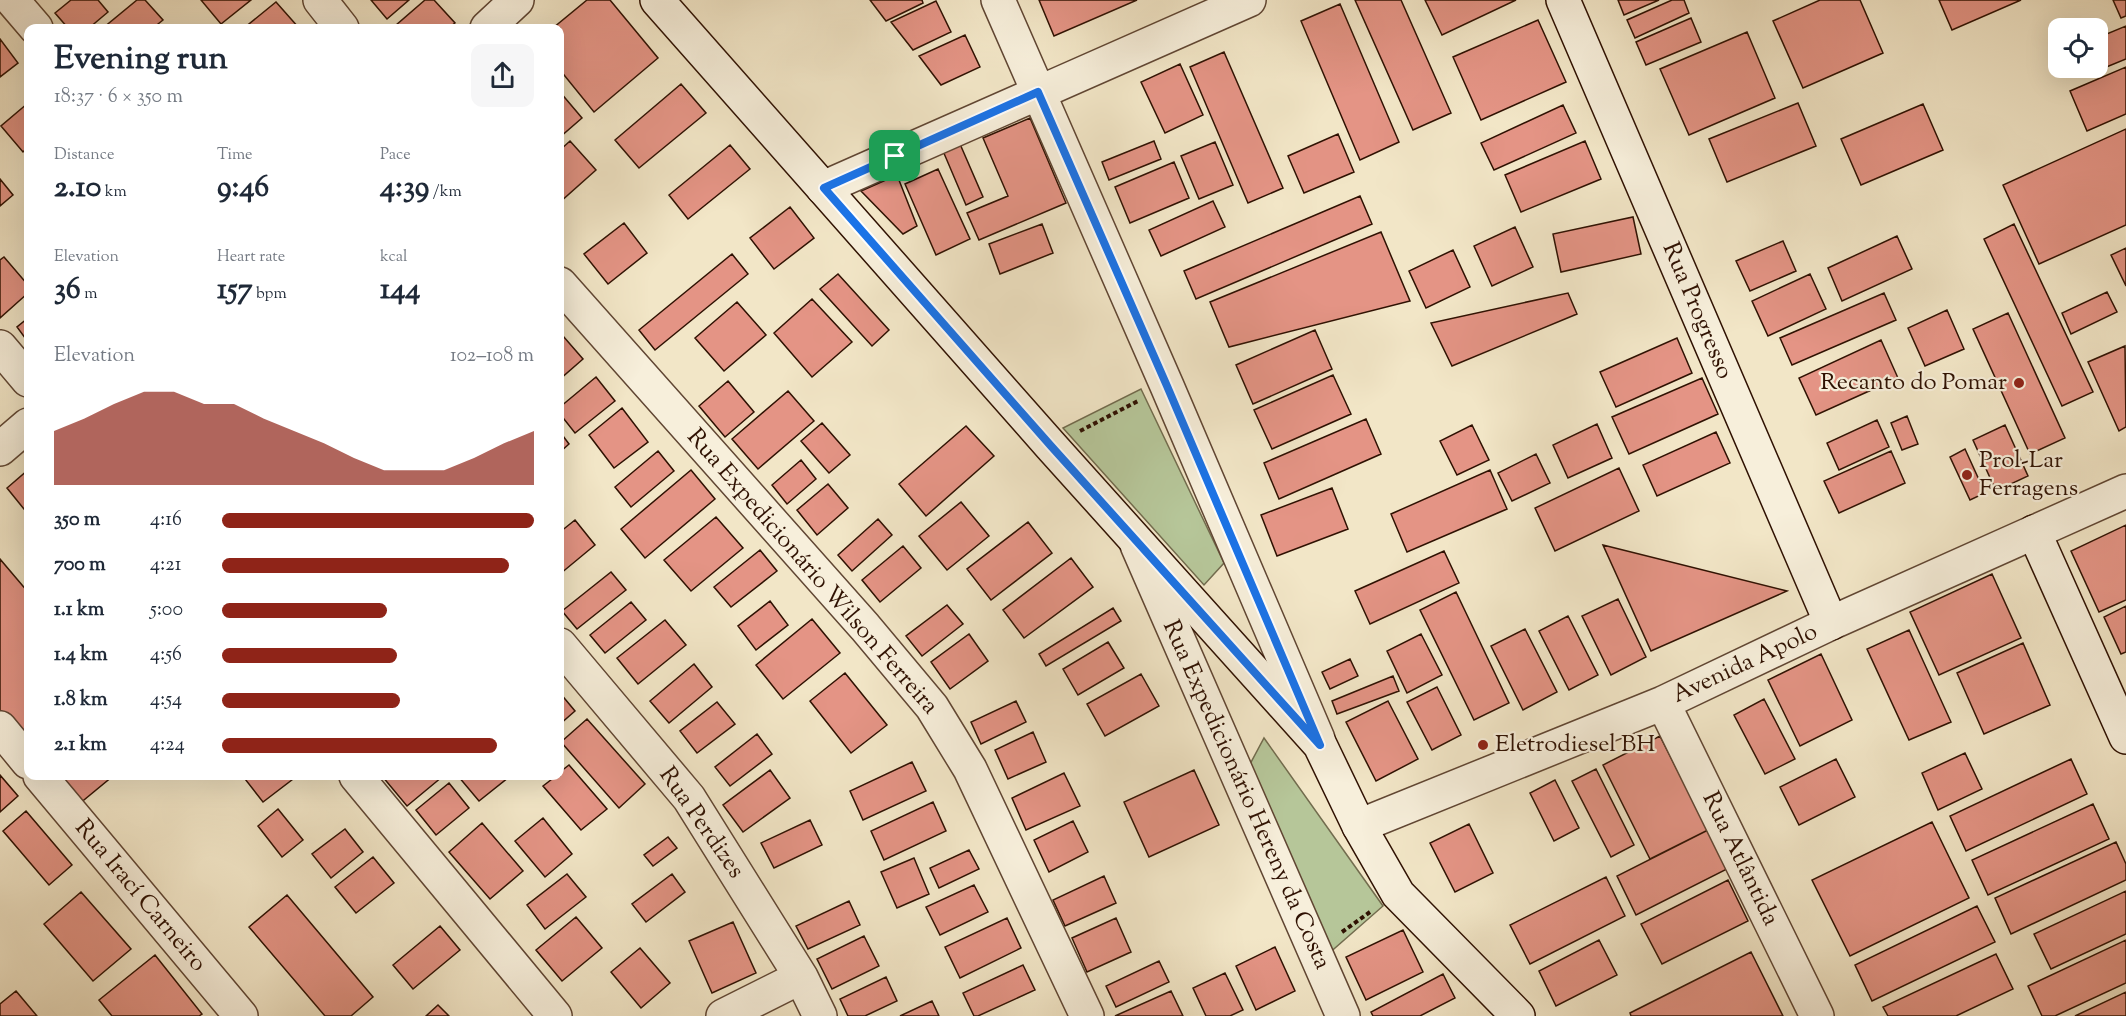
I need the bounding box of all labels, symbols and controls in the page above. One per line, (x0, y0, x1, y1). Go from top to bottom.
map controls (2048, 18, 2108, 78)
button: locate (2048, 18, 2108, 78)
text: Evening run (54, 36, 228, 84)
button: share (471, 44, 534, 107)
text: 18:37 · 6 × 350 m (54, 83, 183, 112)
pin (869, 130, 920, 181)
icon: arrive (878, 139, 911, 172)
text: Distance (54, 144, 114, 167)
text: Time (217, 144, 253, 167)
text: Pace (380, 144, 411, 167)
text: 2.10 (54, 167, 101, 210)
text: 9:46 (217, 167, 269, 210)
text: 4:39 (380, 167, 429, 210)
text: km (101, 181, 127, 204)
text: /km (429, 181, 462, 204)
street label: Rua Progresso (1653, 237, 1741, 385)
text: Elevation (54, 246, 119, 269)
text: Heart rate (217, 246, 285, 269)
text: kcal (380, 246, 408, 269)
text: 36 (54, 269, 81, 312)
text: 157 (217, 269, 253, 312)
text: 144 (380, 269, 420, 312)
text: m (81, 283, 97, 306)
text: bpm (253, 283, 287, 306)
text: Elevation (54, 342, 135, 371)
text: 102–108 m (450, 342, 534, 371)
place label: Recanto do Pomar (1820, 366, 2007, 400)
marker: Recanto do Pomar (2012, 376, 2026, 390)
street label: Rua Expedicionário Wilson Ferreira (678, 422, 946, 722)
place label: Prol-Lar Ferragens (1979, 444, 2078, 506)
marker: Prol-Lar Ferragens (1960, 468, 1974, 482)
text: 350 m (54, 506, 100, 535)
text: 4:16 (150, 506, 182, 535)
text: 700 m (54, 551, 106, 580)
text: 4:21 (150, 551, 181, 580)
text: 1.1 km (54, 596, 104, 625)
text: 5:00 (150, 596, 183, 625)
street label: Rua Expedicionário Hereny da Costa (1153, 615, 1339, 975)
street label: Avenida Apolo (1667, 615, 1823, 713)
text: 1.4 km (54, 641, 108, 670)
text: 4:56 (150, 641, 182, 670)
text: 1.8 km (54, 686, 108, 715)
text: 4:54 (150, 686, 182, 715)
place label: Eletrodiesel BH (1495, 728, 1655, 762)
text: 2.1 km (54, 731, 107, 760)
text: 4:24 (150, 731, 185, 760)
marker: Eletrodiesel BH (1476, 738, 1490, 752)
street label: Rua Perdizes (650, 760, 752, 886)
street label: Rua Atlântida (1693, 786, 1787, 932)
street label: Rua Irací Carneiro (66, 812, 214, 980)

